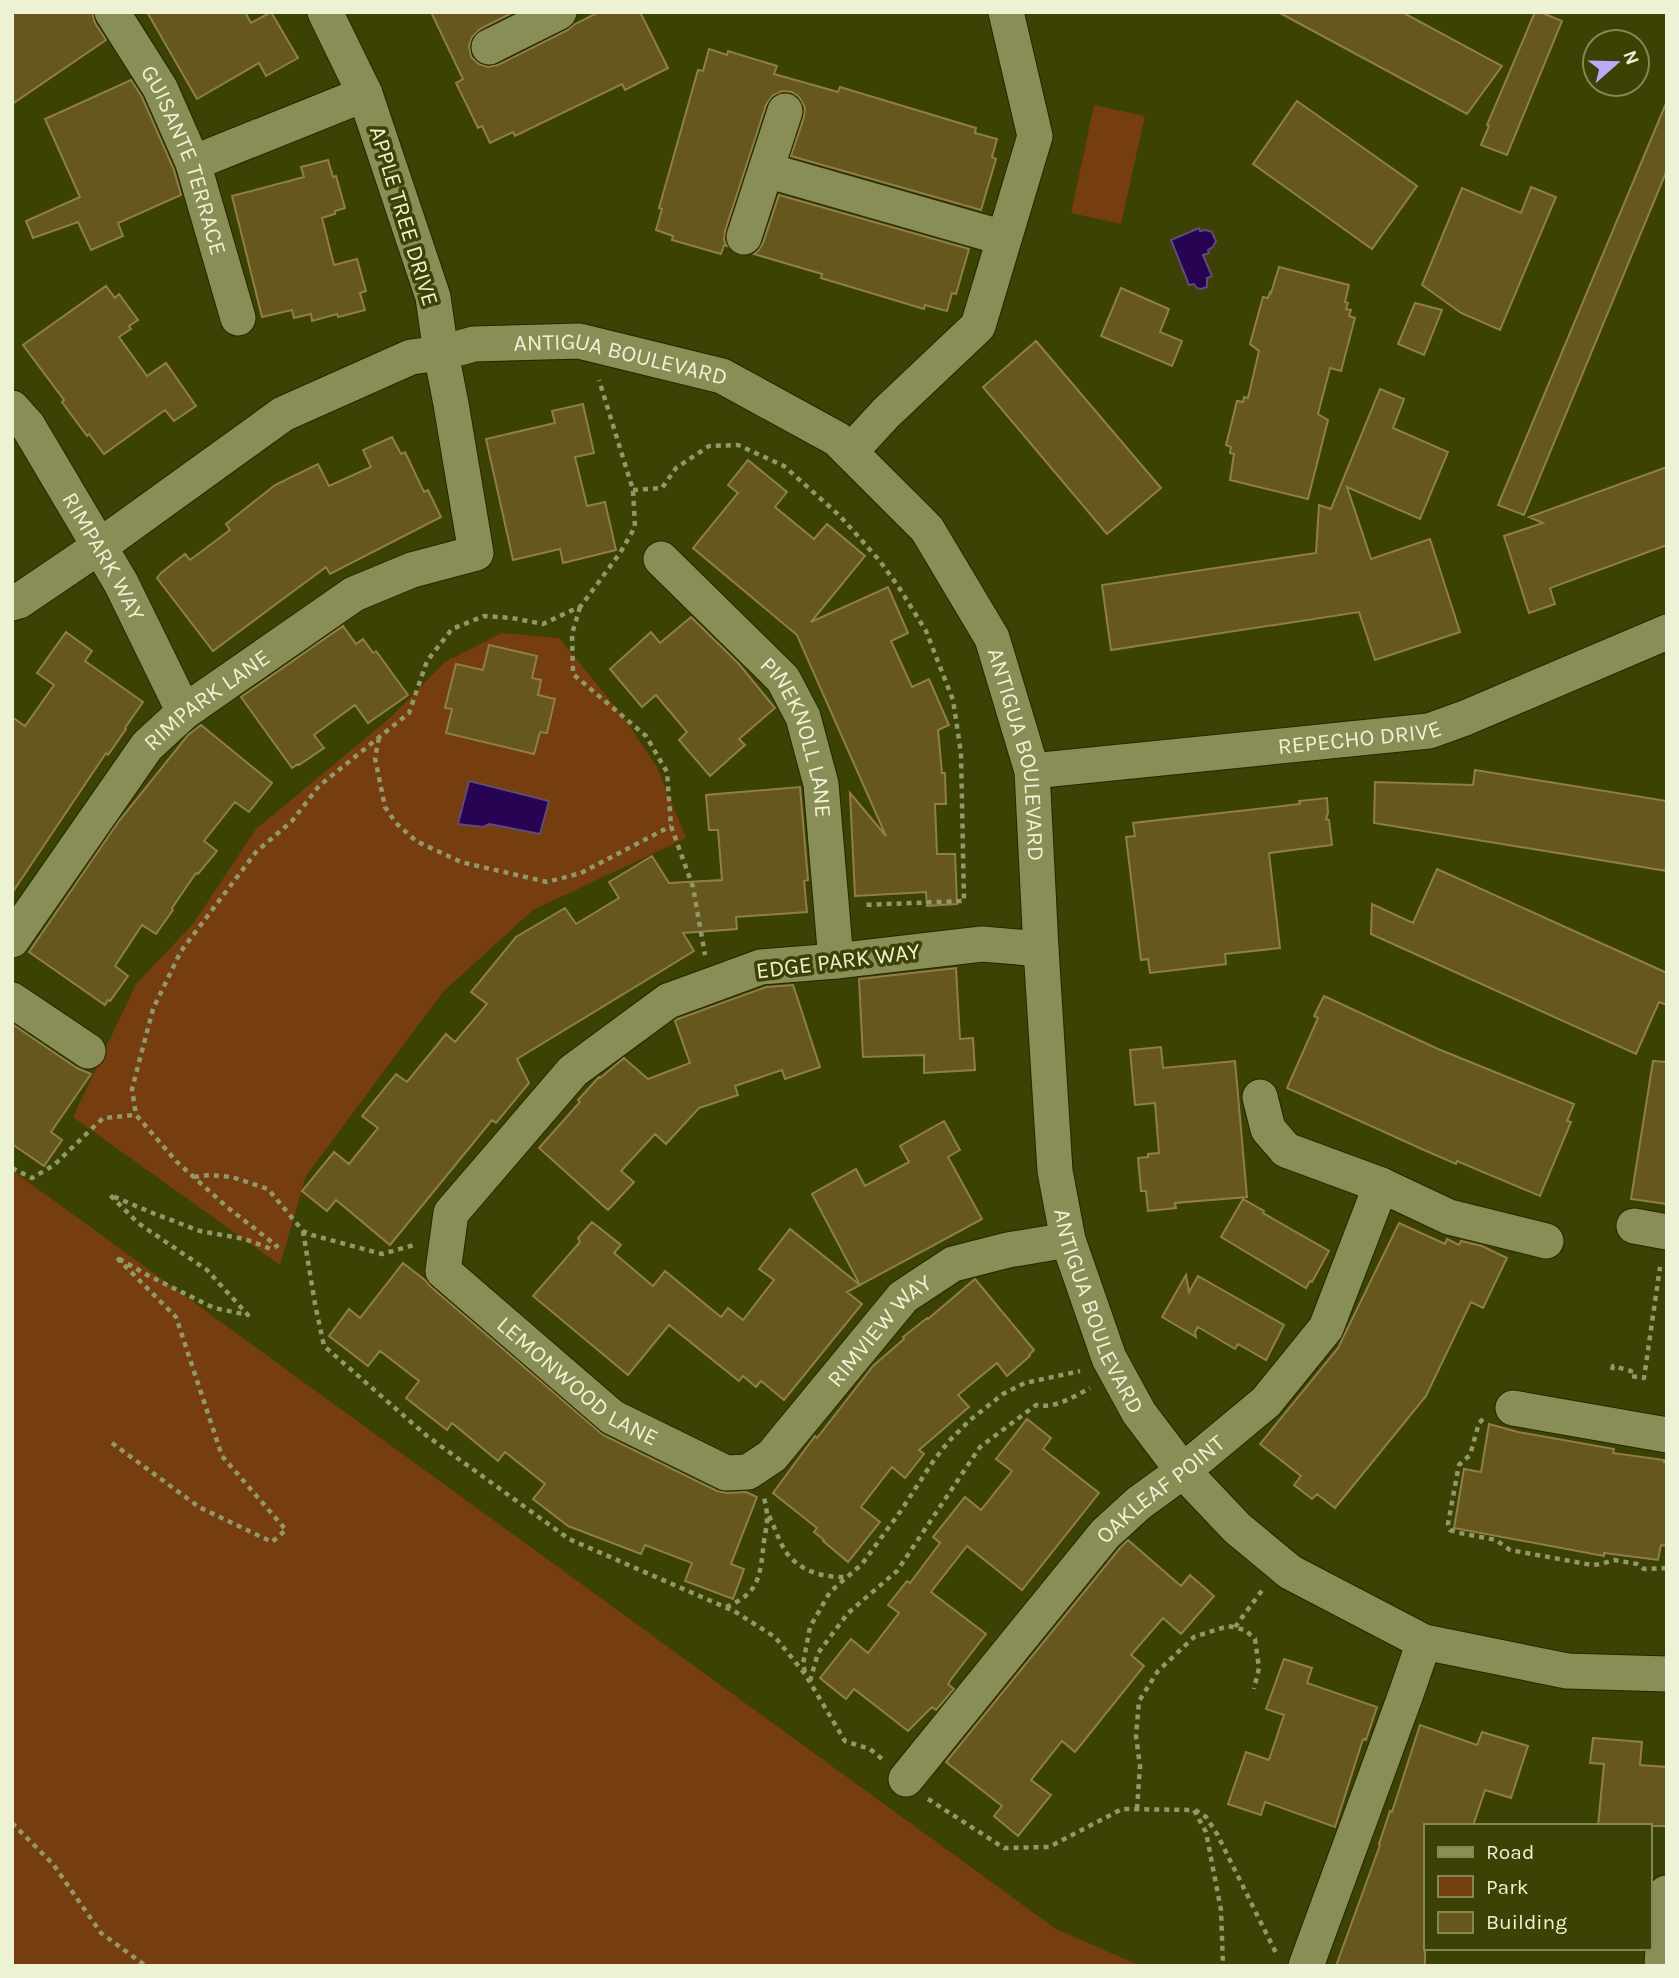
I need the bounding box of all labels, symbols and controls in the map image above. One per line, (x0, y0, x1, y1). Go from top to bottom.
north arrow (1581, 28, 1651, 98)
text: N (1618, 47, 1644, 68)
street label: GUISANTE TERRACE (135, 60, 232, 258)
street label: APPLE TREE DRIVE (364, 123, 444, 309)
street label: ANTIGUA BOULEVARD (513, 327, 730, 390)
street label: RIMPARK WAY (57, 487, 151, 625)
street label: RIMPARK LANE (138, 643, 275, 756)
street label: ANTIGUA BOULEVARD (982, 645, 1050, 862)
street label: PINEKNOLL LANE (755, 651, 837, 819)
street label: REPECHO DRIVE (1276, 714, 1445, 760)
street label: EDGE PARK WAY (755, 938, 922, 984)
street label: ANTIGUA BOULEVARD (1049, 1206, 1150, 1418)
street label: RIMVIEW WAY (821, 1268, 937, 1392)
street label: LEMONWOOD LANE (492, 1311, 663, 1451)
street label: OAKLEAF POINT (1090, 1428, 1230, 1548)
legend (1424, 1824, 1651, 1950)
text: Road (1486, 1840, 1534, 1864)
text: Park (1486, 1875, 1529, 1899)
text: Building (1486, 1910, 1567, 1934)

